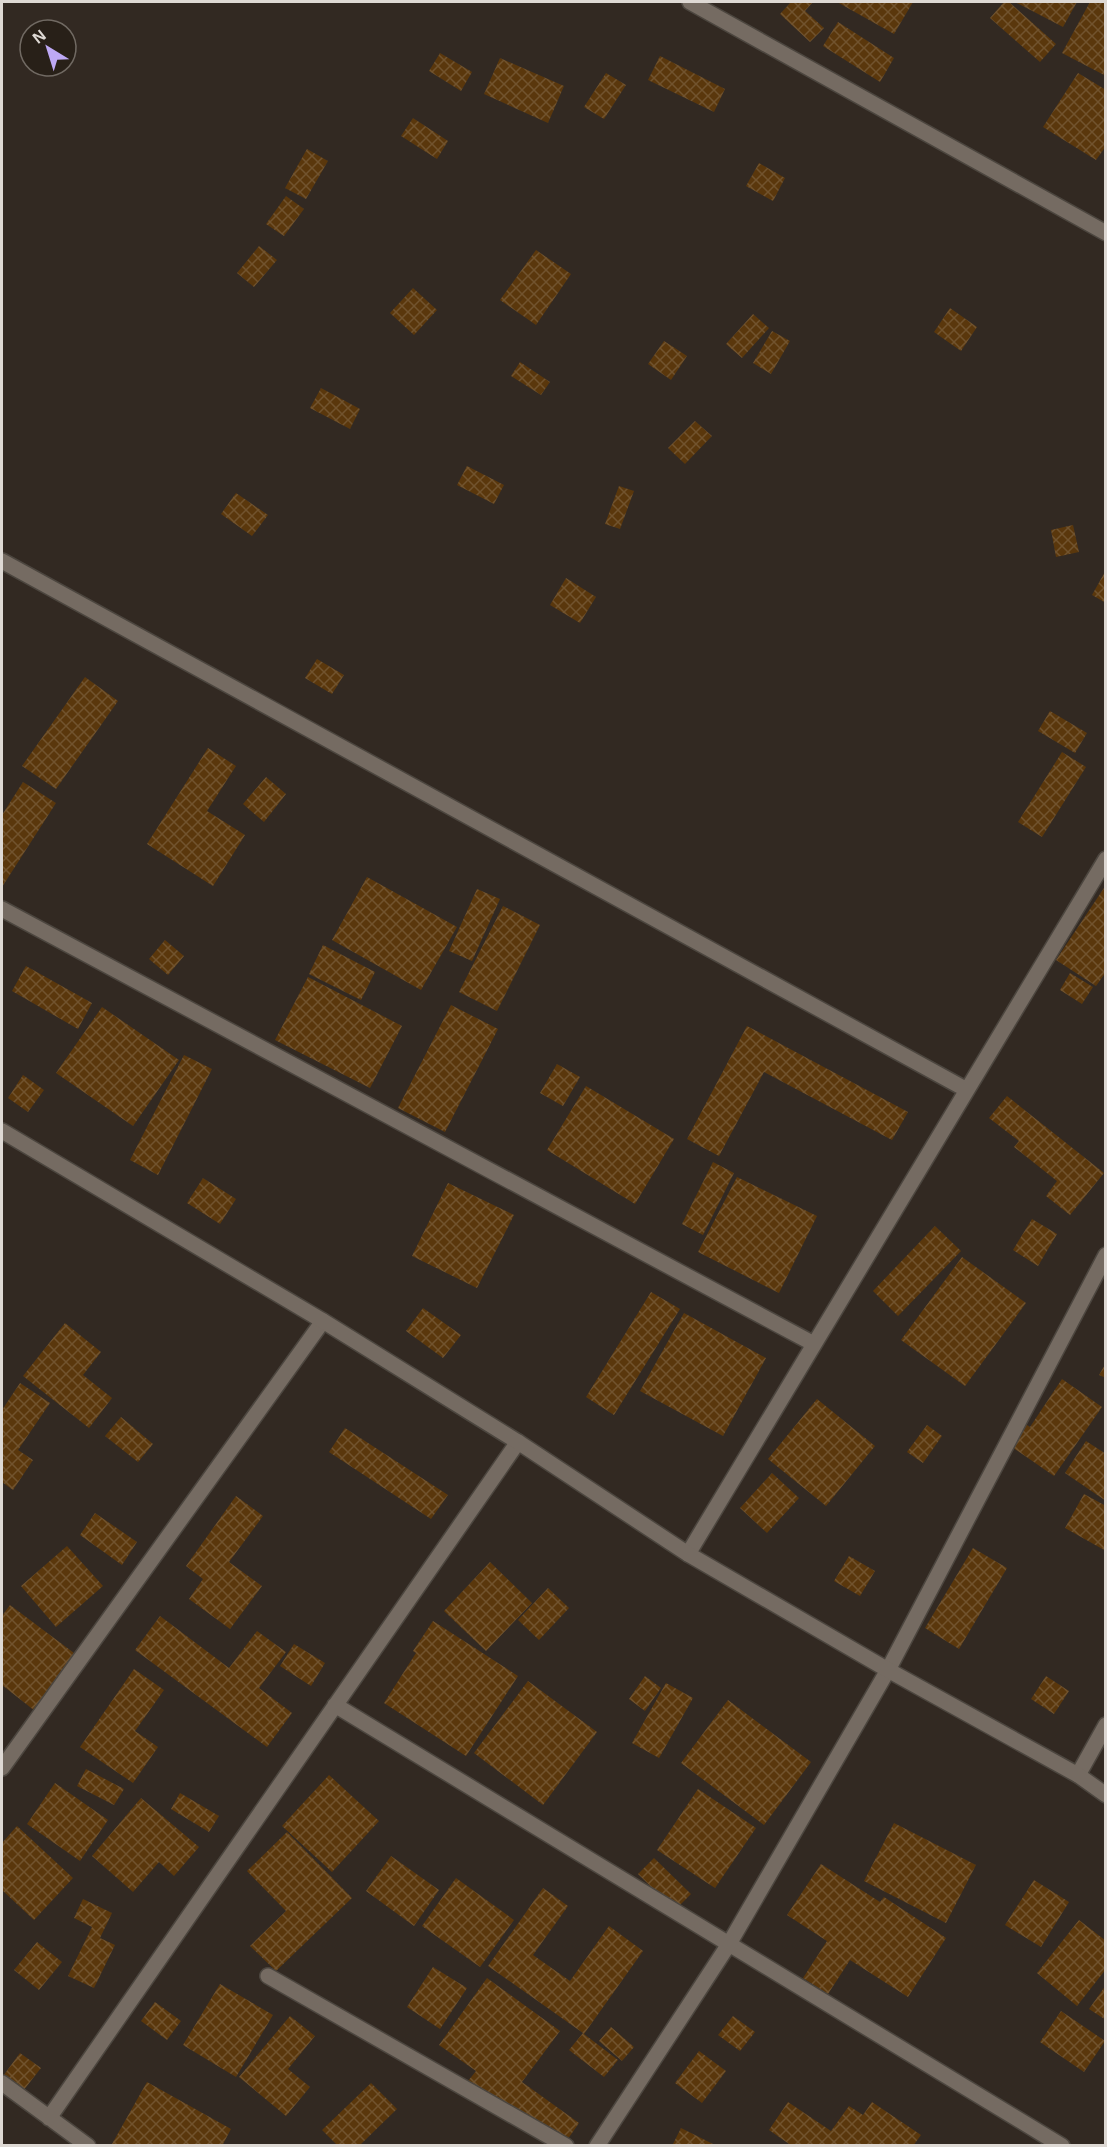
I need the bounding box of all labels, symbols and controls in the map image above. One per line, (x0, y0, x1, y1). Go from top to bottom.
north arrow (18, 18, 78, 78)
text: N (29, 26, 49, 47)

